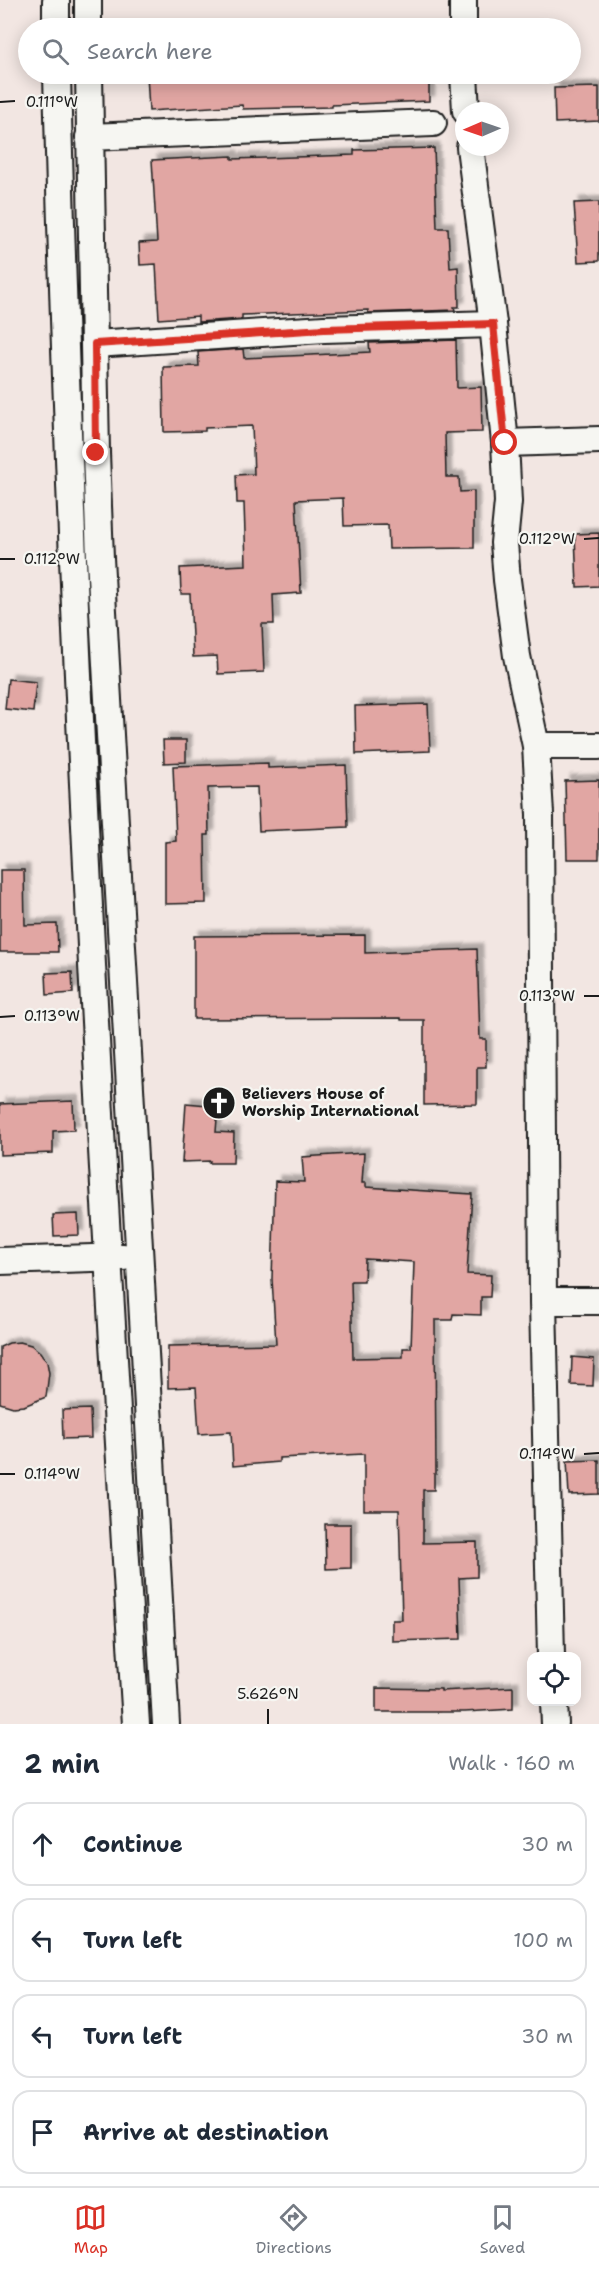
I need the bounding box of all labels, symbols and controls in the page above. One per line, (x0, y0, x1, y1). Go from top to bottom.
search box (18, 18, 581, 84)
icon: search (39, 35, 72, 68)
text: Search here (87, 37, 213, 66)
text: 0.111°W (26, 92, 78, 112)
north arrow (455, 102, 509, 156)
route start (491, 429, 517, 455)
route end (82, 439, 108, 465)
text: 0.112°W (519, 529, 575, 549)
text: 0.112°W (24, 549, 80, 569)
text: 0.113°W (519, 986, 575, 1006)
text: 0.113°W (24, 1006, 80, 1026)
place label: Believers House of Worship International (242, 1084, 419, 1121)
church icon: Believers House of Worship International (201, 1085, 237, 1121)
text: 0.114°W (519, 1444, 575, 1464)
text: 0.114°W (24, 1464, 80, 1484)
map controls (527, 1652, 581, 1706)
button: locate (527, 1652, 581, 1706)
text: 5.626°N (237, 1684, 299, 1704)
text: 2 min (24, 1746, 100, 1781)
text: Walk · 160 m (448, 1750, 575, 1776)
icon: ahead (26, 1828, 59, 1861)
text: Continue (83, 1830, 183, 1859)
text: 30 m (521, 1831, 573, 1857)
icon: left (26, 1924, 59, 1957)
text: Turn left (83, 1926, 182, 1955)
text: 100 m (513, 1927, 573, 1953)
icon: left (26, 2020, 59, 2053)
text: Turn left (83, 2022, 182, 2051)
text: 30 m (521, 2023, 573, 2049)
icon: arrive (26, 2116, 59, 2149)
text: Arrive at destination (83, 2118, 329, 2147)
tab: Map (74, 2201, 108, 2258)
tab: Directions (256, 2201, 332, 2258)
tab: Saved (480, 2201, 525, 2258)

